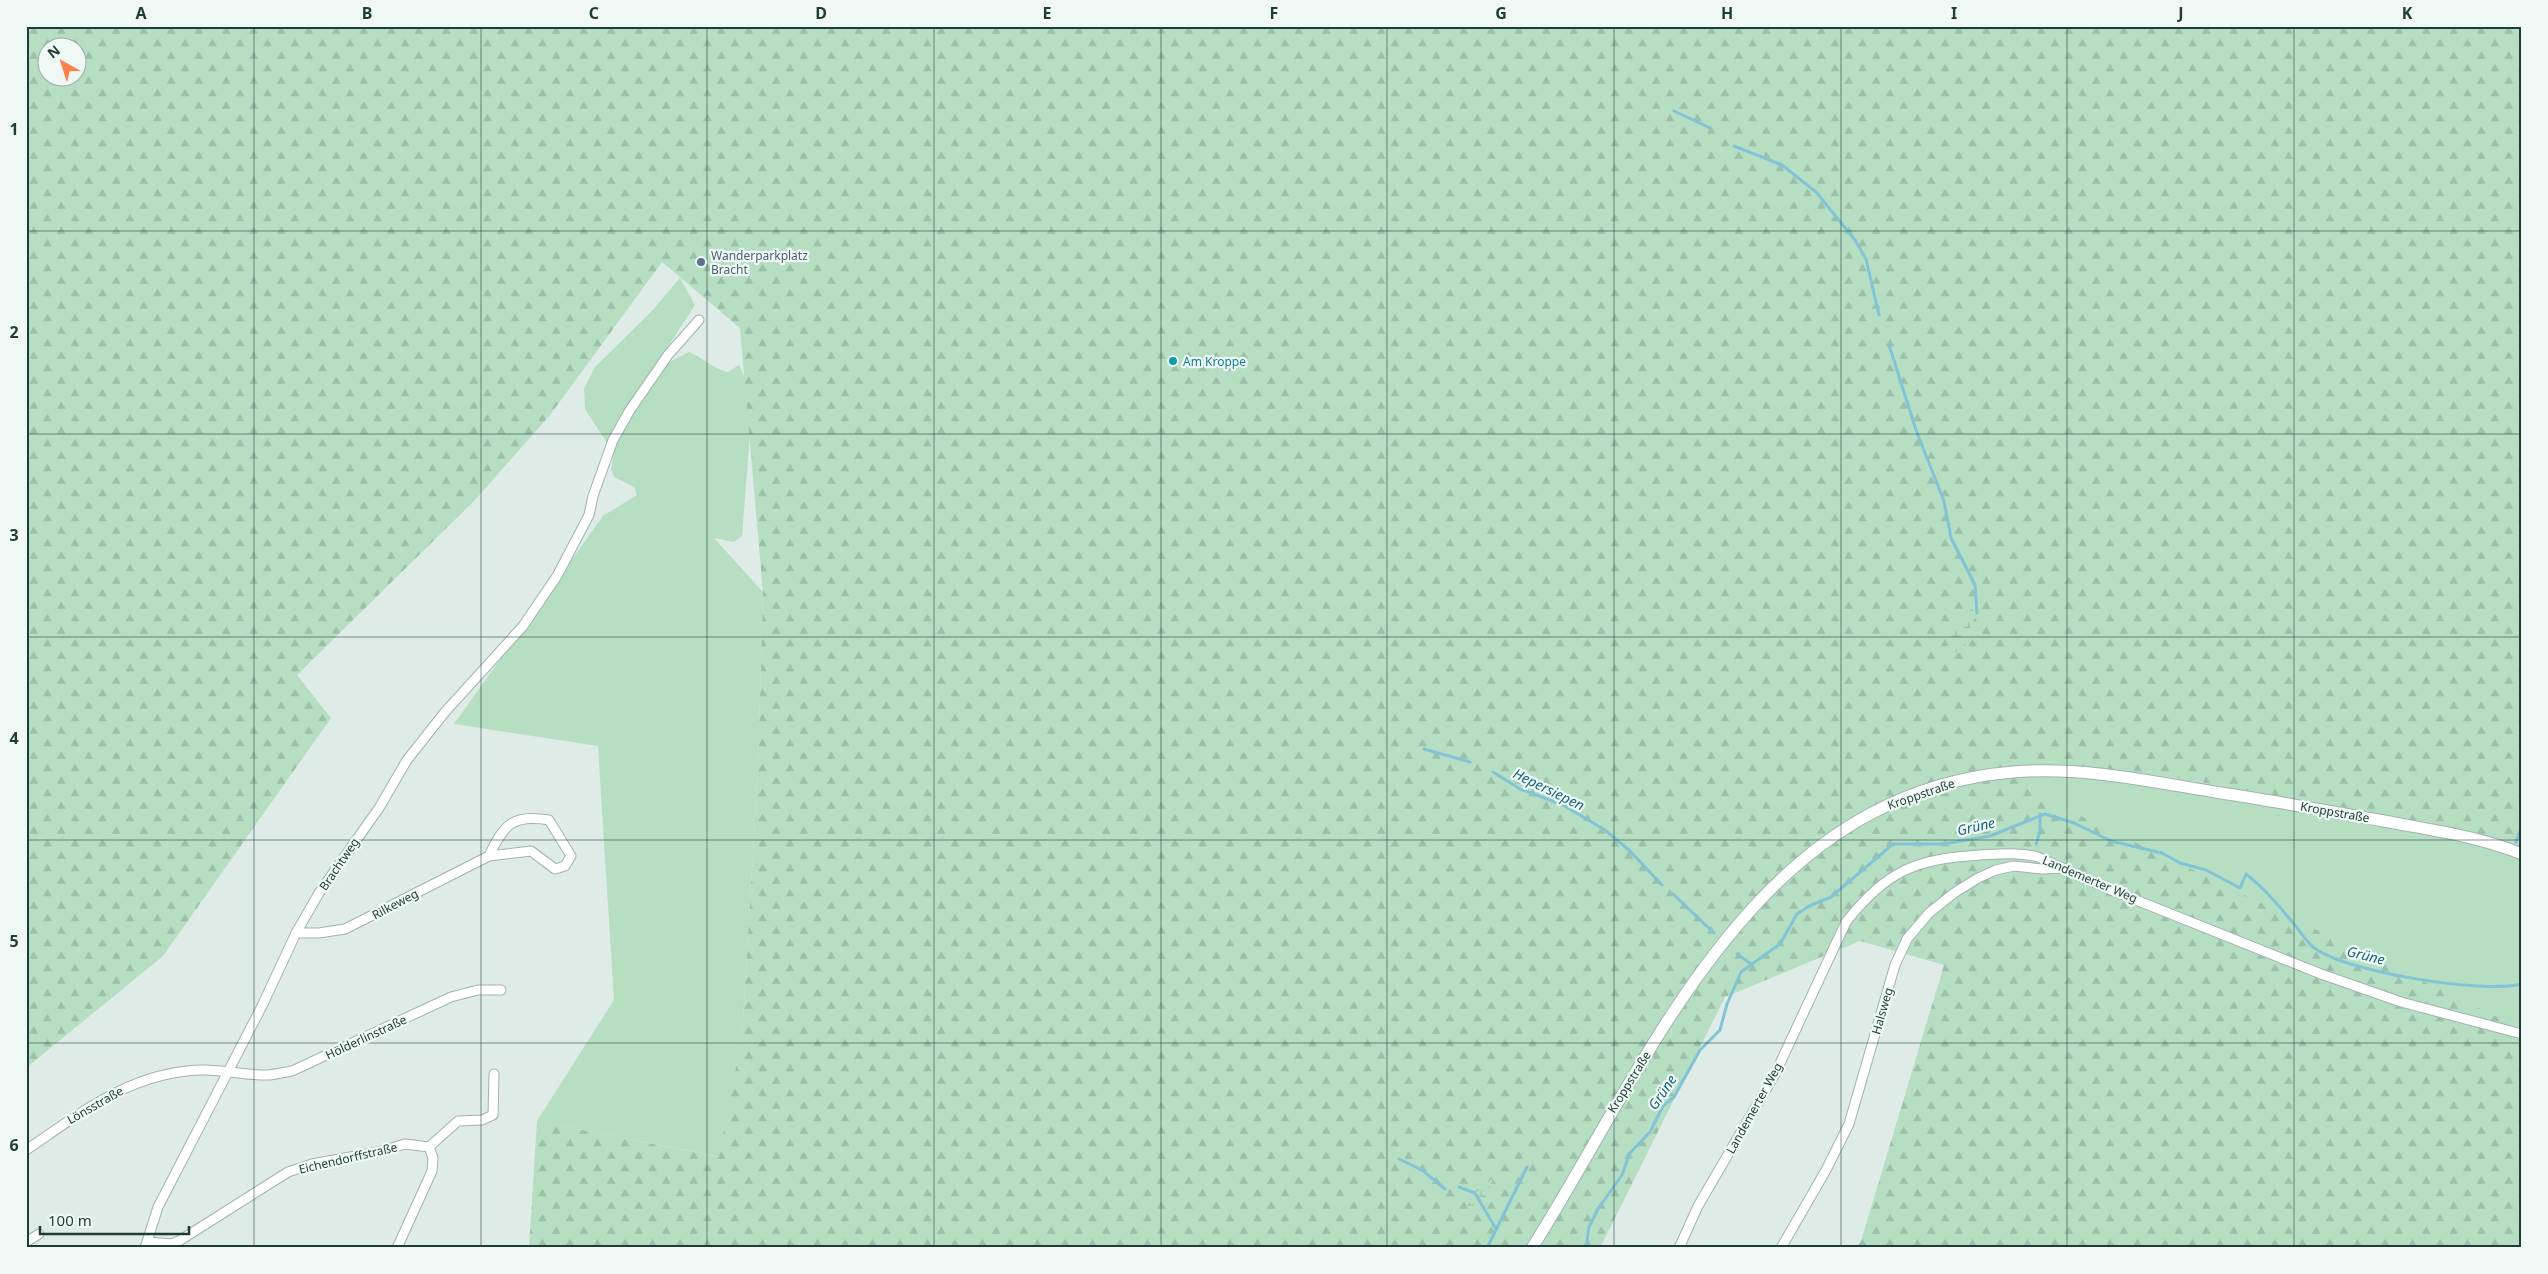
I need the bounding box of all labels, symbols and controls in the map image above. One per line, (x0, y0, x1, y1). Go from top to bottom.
text: A (135, 2, 147, 24)
text: B (362, 2, 372, 24)
text: C (589, 2, 599, 24)
text: D (815, 2, 827, 24)
text: E (1043, 2, 1052, 24)
text: F (1270, 2, 1278, 24)
text: G (1495, 2, 1507, 24)
text: H (1721, 2, 1733, 24)
text: I (1951, 2, 1957, 24)
text: J (2176, 2, 2184, 24)
text: K (2402, 2, 2413, 24)
north arrow (38, 38, 88, 88)
text: N (43, 41, 64, 62)
text: 1 (9, 118, 19, 140)
place label: Wanderparkplatz Bracht (711, 247, 808, 278)
marker: Wanderparkplatz Bracht (695, 256, 707, 268)
text: 2 (9, 321, 19, 343)
place label: Am Kroppe (1183, 353, 1246, 370)
marker: Am Kroppe (1167, 355, 1179, 367)
text: 3 (9, 524, 19, 546)
text: 4 (9, 727, 19, 749)
water label: Hepersiepen (1510, 764, 1588, 814)
street label: Kroppstraße (1885, 774, 1957, 813)
street label: Kroppstraße (2299, 798, 2371, 826)
water label: Grüne (1955, 812, 1997, 840)
street label: Brachtweg (315, 834, 363, 894)
street label: Landemerter Weg (2040, 851, 2140, 907)
street label: Rilkeweg (369, 885, 421, 923)
text: 5 (9, 930, 19, 952)
water label: Grüne (2345, 941, 2387, 969)
street label: Halsweg (1867, 986, 1897, 1036)
street label: Hölderlinstraße (323, 1011, 410, 1063)
street label: Kroppstraße (1603, 1048, 1655, 1116)
street label: Landemerter Weg (1722, 1059, 1786, 1157)
water label: Grüne (1643, 1071, 1681, 1113)
street label: Lönsstraße (64, 1082, 127, 1128)
text: 6 (9, 1134, 19, 1156)
street label: Eichendorffstraße (297, 1138, 399, 1178)
scale bar (40, 1204, 189, 1236)
text: 100 m (48, 1210, 92, 1230)

